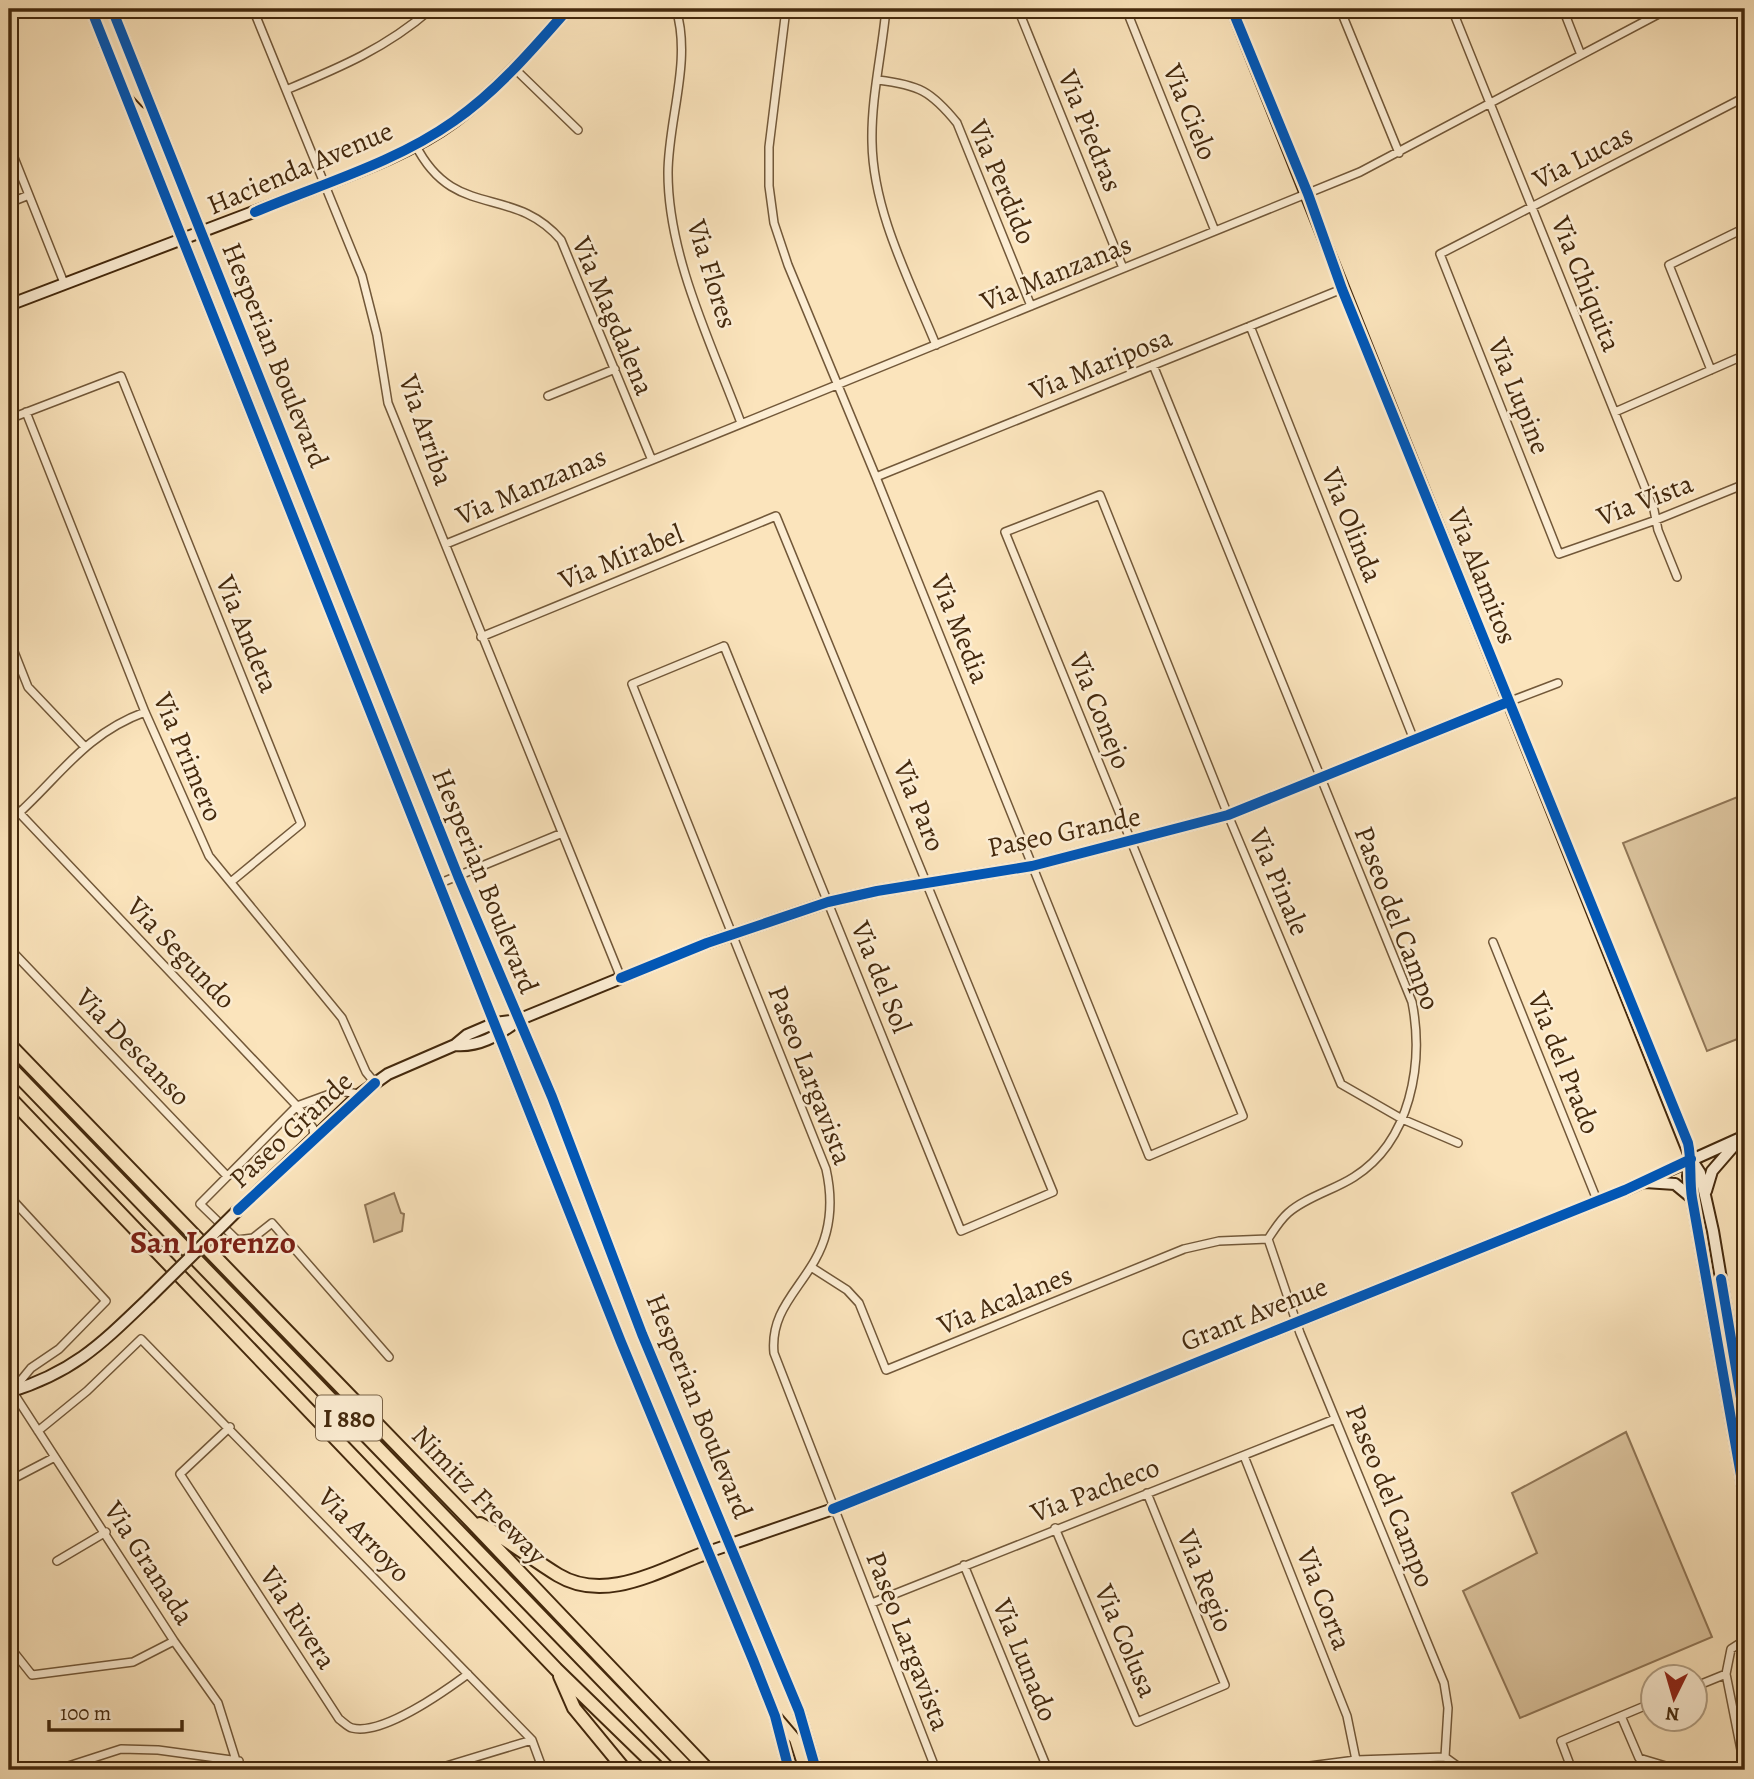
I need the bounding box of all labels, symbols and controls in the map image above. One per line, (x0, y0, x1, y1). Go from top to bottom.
street label: Via Cielo (1153, 57, 1226, 166)
street label: Via Piedras (1048, 64, 1132, 197)
street label: Hacienda Avenue (201, 112, 399, 224)
street label: Via Perdido (958, 113, 1045, 250)
street label: Via Lucas (1526, 116, 1640, 199)
street label: Via Chiquita (1541, 210, 1630, 357)
street label: Via Flores (677, 214, 747, 333)
street label: Via Manzanas (974, 225, 1137, 321)
street label: Via Magdalena (562, 230, 663, 401)
street label: Hesperian Boulevard (212, 237, 338, 474)
street label: Via Mariposa (1023, 318, 1178, 410)
street label: Via Lupine (1478, 331, 1560, 460)
street label: Via Arriba (389, 369, 463, 490)
street label: Via Manzanas (449, 437, 612, 535)
street label: Via Olinda (1312, 461, 1392, 588)
street label: Via Vista (1591, 464, 1698, 536)
street label: Via Alamitos (1437, 501, 1527, 650)
street label: Via Mirabel (552, 515, 689, 600)
street label: Via Media (921, 568, 999, 689)
street label: Via Andeta (206, 569, 288, 698)
street label: Via Conejo (1059, 646, 1141, 775)
street label: Via Primero (143, 686, 232, 827)
street label: Via Paro (883, 754, 954, 857)
street label: Hesperian Boulevard (422, 763, 548, 1000)
street label: Paseo Grande (984, 797, 1144, 867)
street label: Paseo del Campo (1345, 821, 1449, 1015)
street label: Via Pinale (1239, 822, 1319, 942)
street label: Via Segundo (117, 888, 244, 1017)
street label: Via del Sol (841, 914, 921, 1039)
street label: Via Descanso (66, 979, 199, 1115)
street label: Paseo Largavista (758, 980, 862, 1170)
street label: Via del Prado (1518, 985, 1610, 1140)
street label: Paseo Grande (221, 1063, 361, 1197)
district label: San Lorenzo (130, 1220, 296, 1264)
street label: Via Acalanes (931, 1256, 1078, 1345)
street label: Grant Avenue (1175, 1267, 1333, 1361)
street label: Hesperian Boulevard (636, 1288, 762, 1525)
road number: I 880 (316, 1396, 382, 1441)
street label: Paseo del Campo (1336, 1399, 1444, 1593)
street label: Nimitz Freeway (403, 1417, 556, 1573)
street label: Via Pacheco (1024, 1448, 1165, 1532)
street label: Via Arroyo (308, 1478, 419, 1591)
street label: Via Granada (94, 1493, 203, 1632)
street label: Via Regio (1167, 1523, 1243, 1638)
street label: Via Corta (1287, 1542, 1361, 1655)
street label: Paseo Largavista (856, 1546, 960, 1736)
street label: Via Rivera (250, 1558, 345, 1677)
street label: Via Colusa (1085, 1578, 1167, 1703)
street label: Via Lunado (983, 1592, 1067, 1727)
north arrow (1638, 1664, 1708, 1734)
scale bar (49, 1688, 182, 1732)
text: 100 m (60, 1699, 111, 1727)
text: N (1664, 1700, 1681, 1727)

